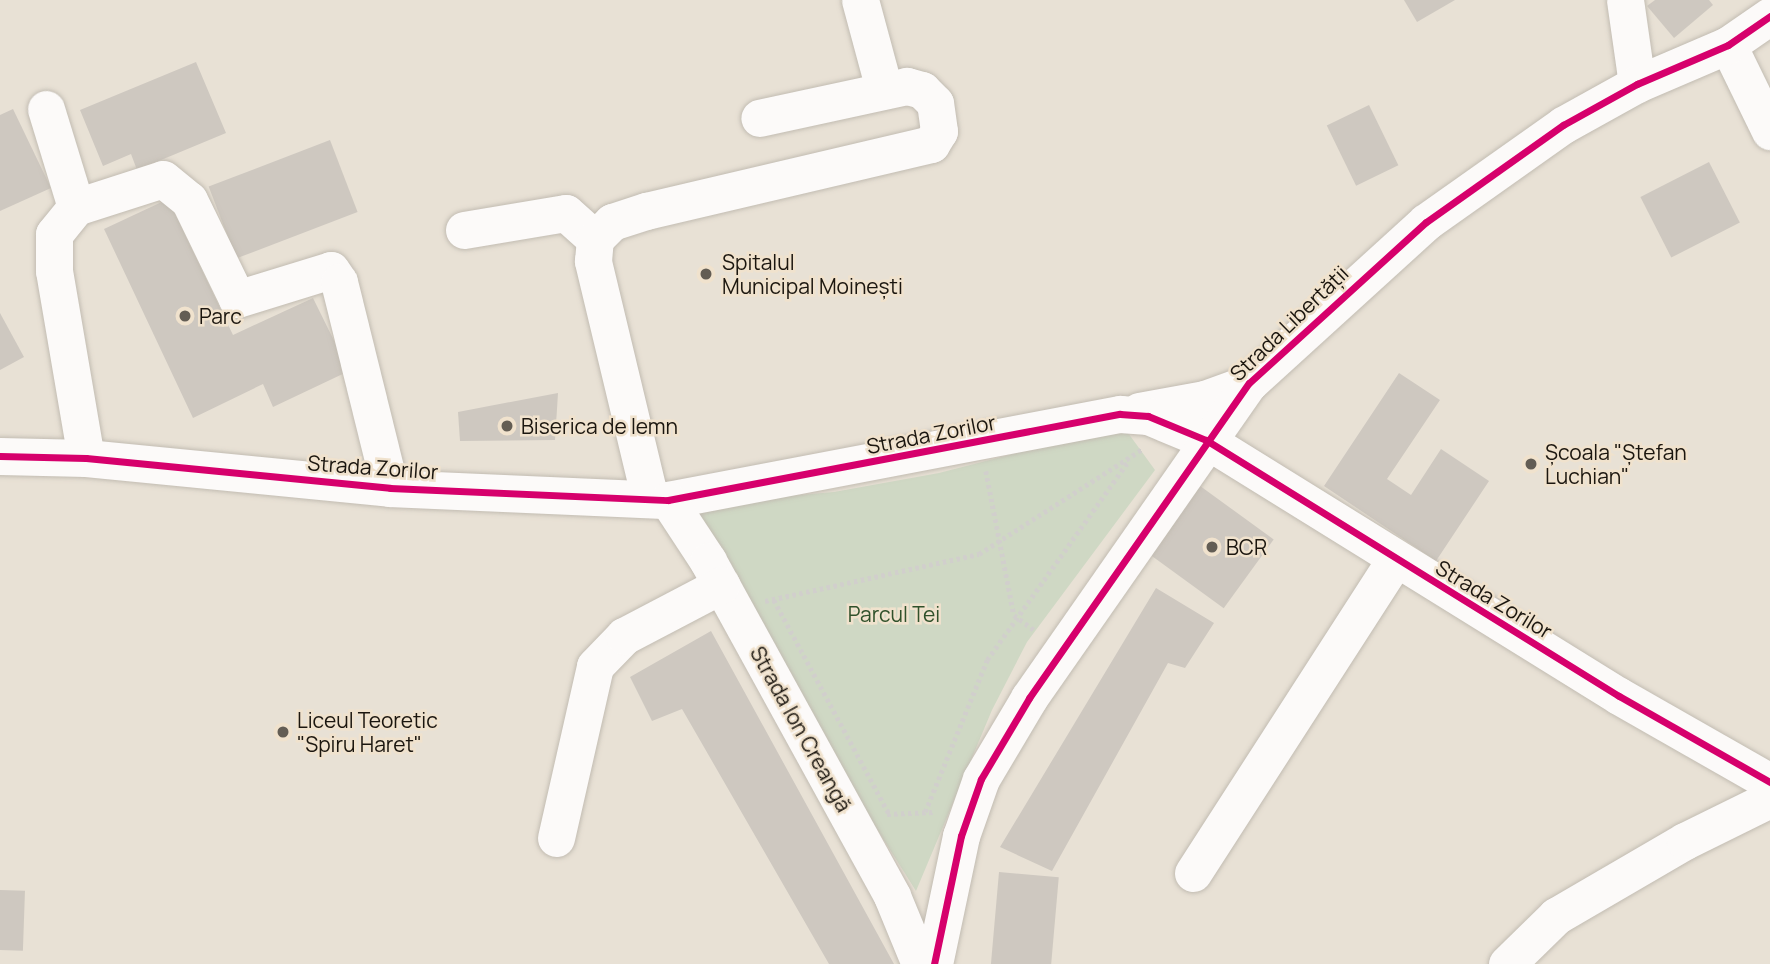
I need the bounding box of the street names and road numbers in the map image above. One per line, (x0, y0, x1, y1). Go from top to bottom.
street label: Strada Libertății (1225, 260, 1353, 386)
street label: Strada Zorilor (864, 409, 998, 459)
street label: Strada Zorilor (307, 450, 439, 484)
street label: Strada Zorilor (1431, 554, 1557, 644)
street label: Strada Ion Creangă (745, 642, 857, 816)

